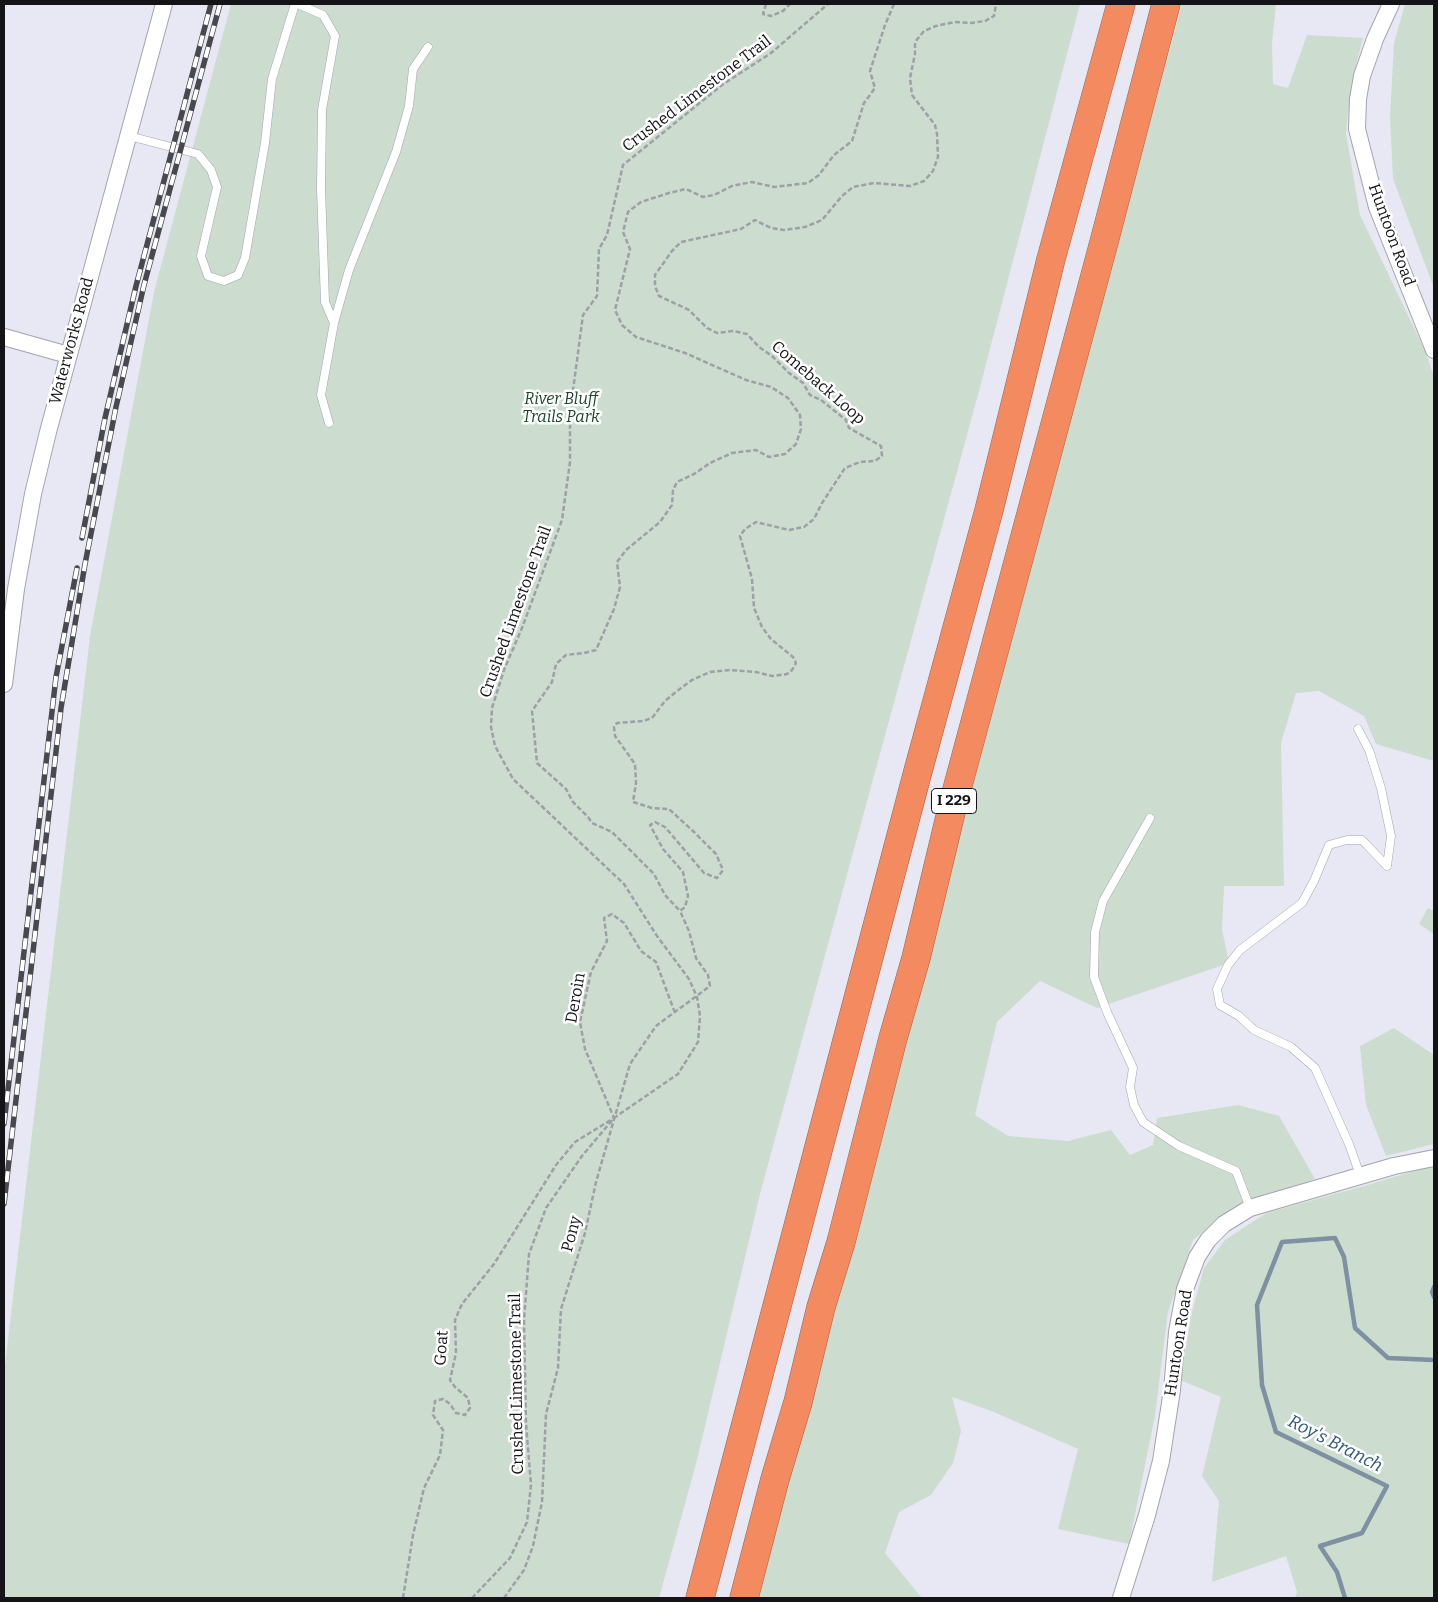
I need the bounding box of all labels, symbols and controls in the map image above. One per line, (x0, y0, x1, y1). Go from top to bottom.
street label: Crushed Limestone Trail (619, 32, 775, 156)
street label: Huntoon Road (1364, 181, 1418, 289)
street label: Waterworks Road (46, 275, 98, 407)
street label: Comeback Loop (767, 337, 869, 429)
park label: River Bluff Trails Park (522, 390, 600, 428)
street label: Crushed Limestone Trail (476, 524, 556, 700)
road number: I 229 (932, 788, 976, 814)
street label: Deroin (562, 971, 590, 1025)
street label: Pony (558, 1214, 586, 1254)
street label: Huntoon Road (1161, 1288, 1197, 1398)
street label: Crushed Limestone Trail (506, 1293, 528, 1475)
street label: Goat (431, 1330, 453, 1366)
water label: Roy's Branch (1284, 1411, 1386, 1477)

